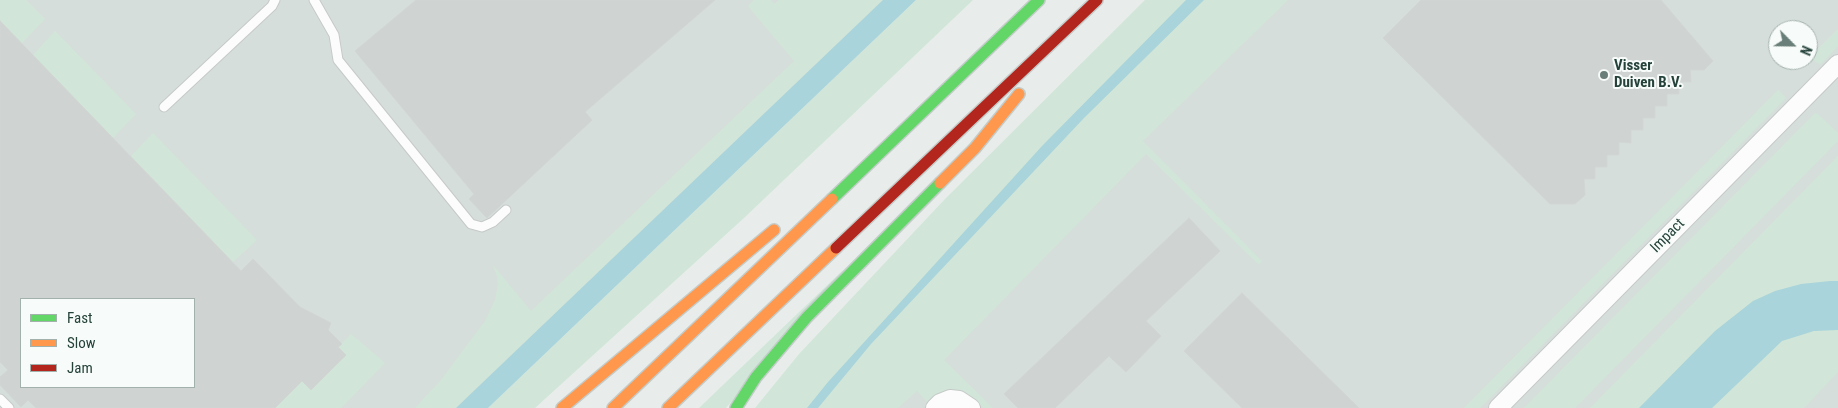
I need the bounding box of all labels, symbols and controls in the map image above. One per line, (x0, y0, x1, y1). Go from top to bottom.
north arrow (1768, 20, 1818, 70)
text: N (1797, 43, 1815, 58)
place label: Visser Duiven B.V. (1614, 57, 1683, 92)
marker: Visser Duiven B.V. (1598, 69, 1610, 81)
street label: Impact (1647, 215, 1689, 257)
legend (20, 298, 195, 388)
text: Fast (67, 309, 92, 327)
text: Slow (67, 334, 96, 352)
text: Jam (67, 359, 93, 377)

